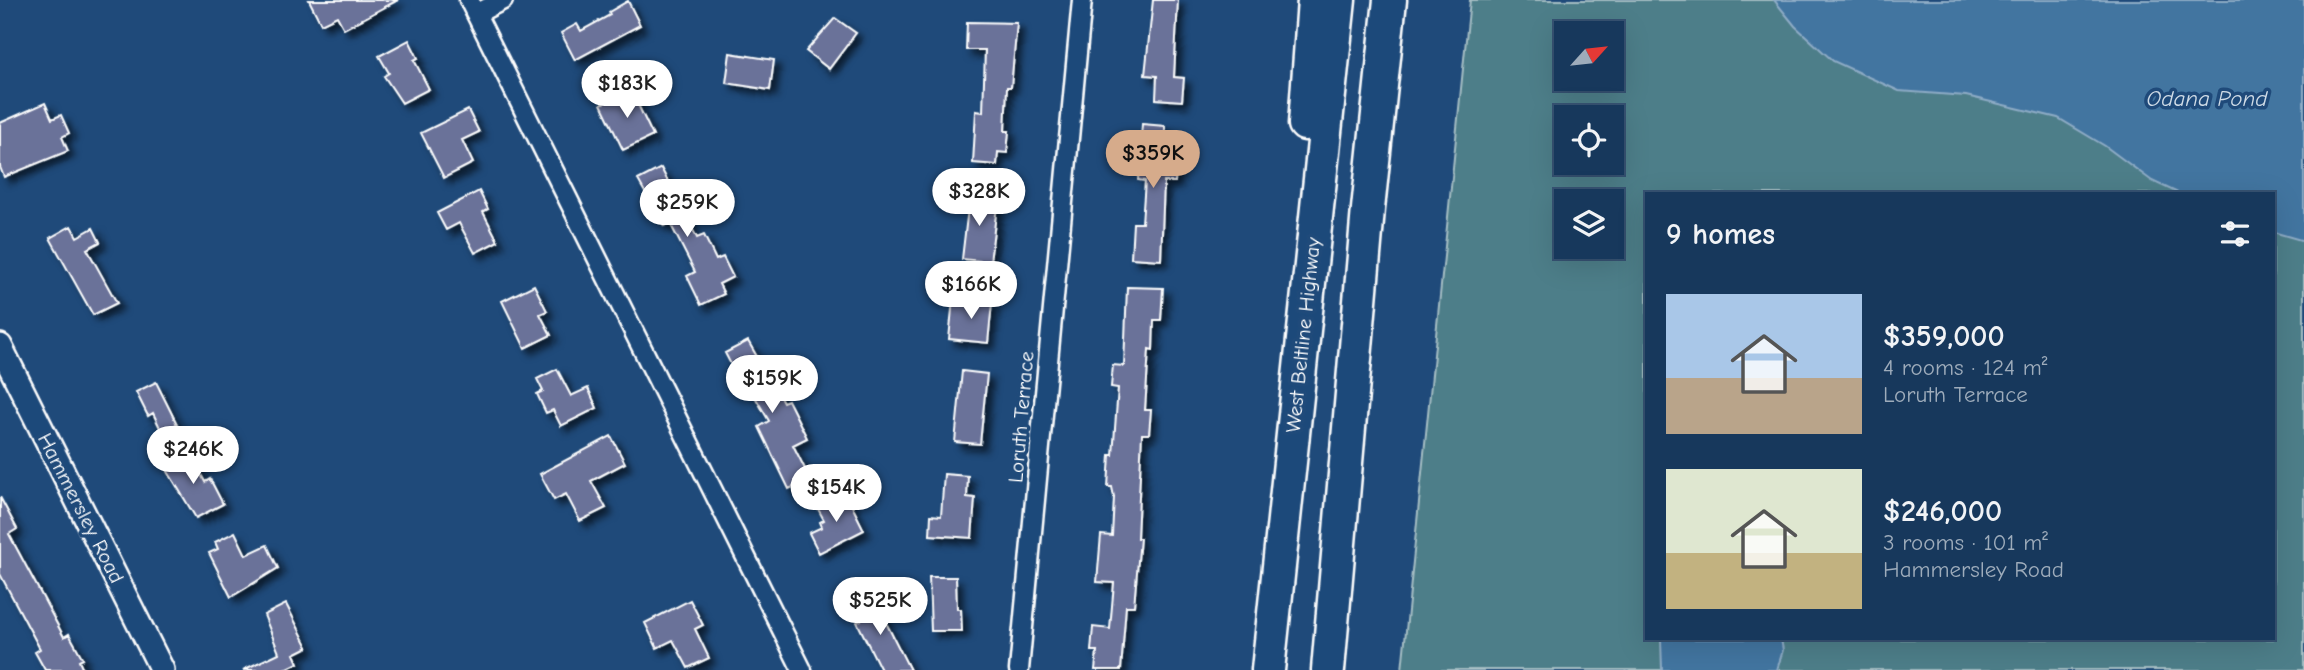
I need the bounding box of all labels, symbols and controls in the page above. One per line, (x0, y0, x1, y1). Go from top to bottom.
north arrow (1554, 21, 1624, 91)
map controls (1554, 21, 1624, 259)
pin: $183K (578, 60, 676, 120)
text: $183K (598, 69, 656, 96)
water label: Odana Pond (2147, 85, 2268, 112)
button: locate (1554, 105, 1624, 175)
pin: $359K (1104, 130, 1202, 190)
text: $359K (1122, 139, 1184, 166)
pin: $328K (930, 168, 1028, 228)
text: $328K (948, 177, 1010, 204)
pin: $259K (638, 180, 736, 239)
text: $259K (656, 188, 718, 215)
button: layers (1554, 189, 1624, 259)
icon: filters (2216, 215, 2254, 253)
text: 9 homes (1666, 217, 1775, 252)
street label: West Beltline Highway (1281, 235, 1325, 434)
pin: $166K (922, 262, 1020, 321)
text: $166K (941, 270, 1001, 297)
text: $359,000 (1883, 319, 2005, 354)
icon: home (1722, 322, 1806, 406)
street label: Loruth Terrace (1003, 350, 1039, 484)
text: 4 rooms · 124 m² (1883, 354, 2047, 381)
pin: $159K (723, 356, 821, 415)
text: $159K (742, 364, 802, 391)
text: Loruth Terrace (1883, 381, 2028, 408)
pin: $246K (144, 426, 242, 486)
street label: Hammersley Road (33, 429, 129, 587)
text: $246K (163, 435, 223, 462)
pin: $154K (787, 464, 885, 524)
text: $154K (807, 473, 865, 500)
text: $246,000 (1883, 494, 2002, 529)
icon: home (1722, 497, 1806, 581)
text: 3 rooms · 101 m² (1883, 529, 2048, 556)
text: Hammersley Road (1883, 556, 2064, 583)
pin: $525K (831, 578, 929, 637)
text: $525K (849, 586, 911, 613)

